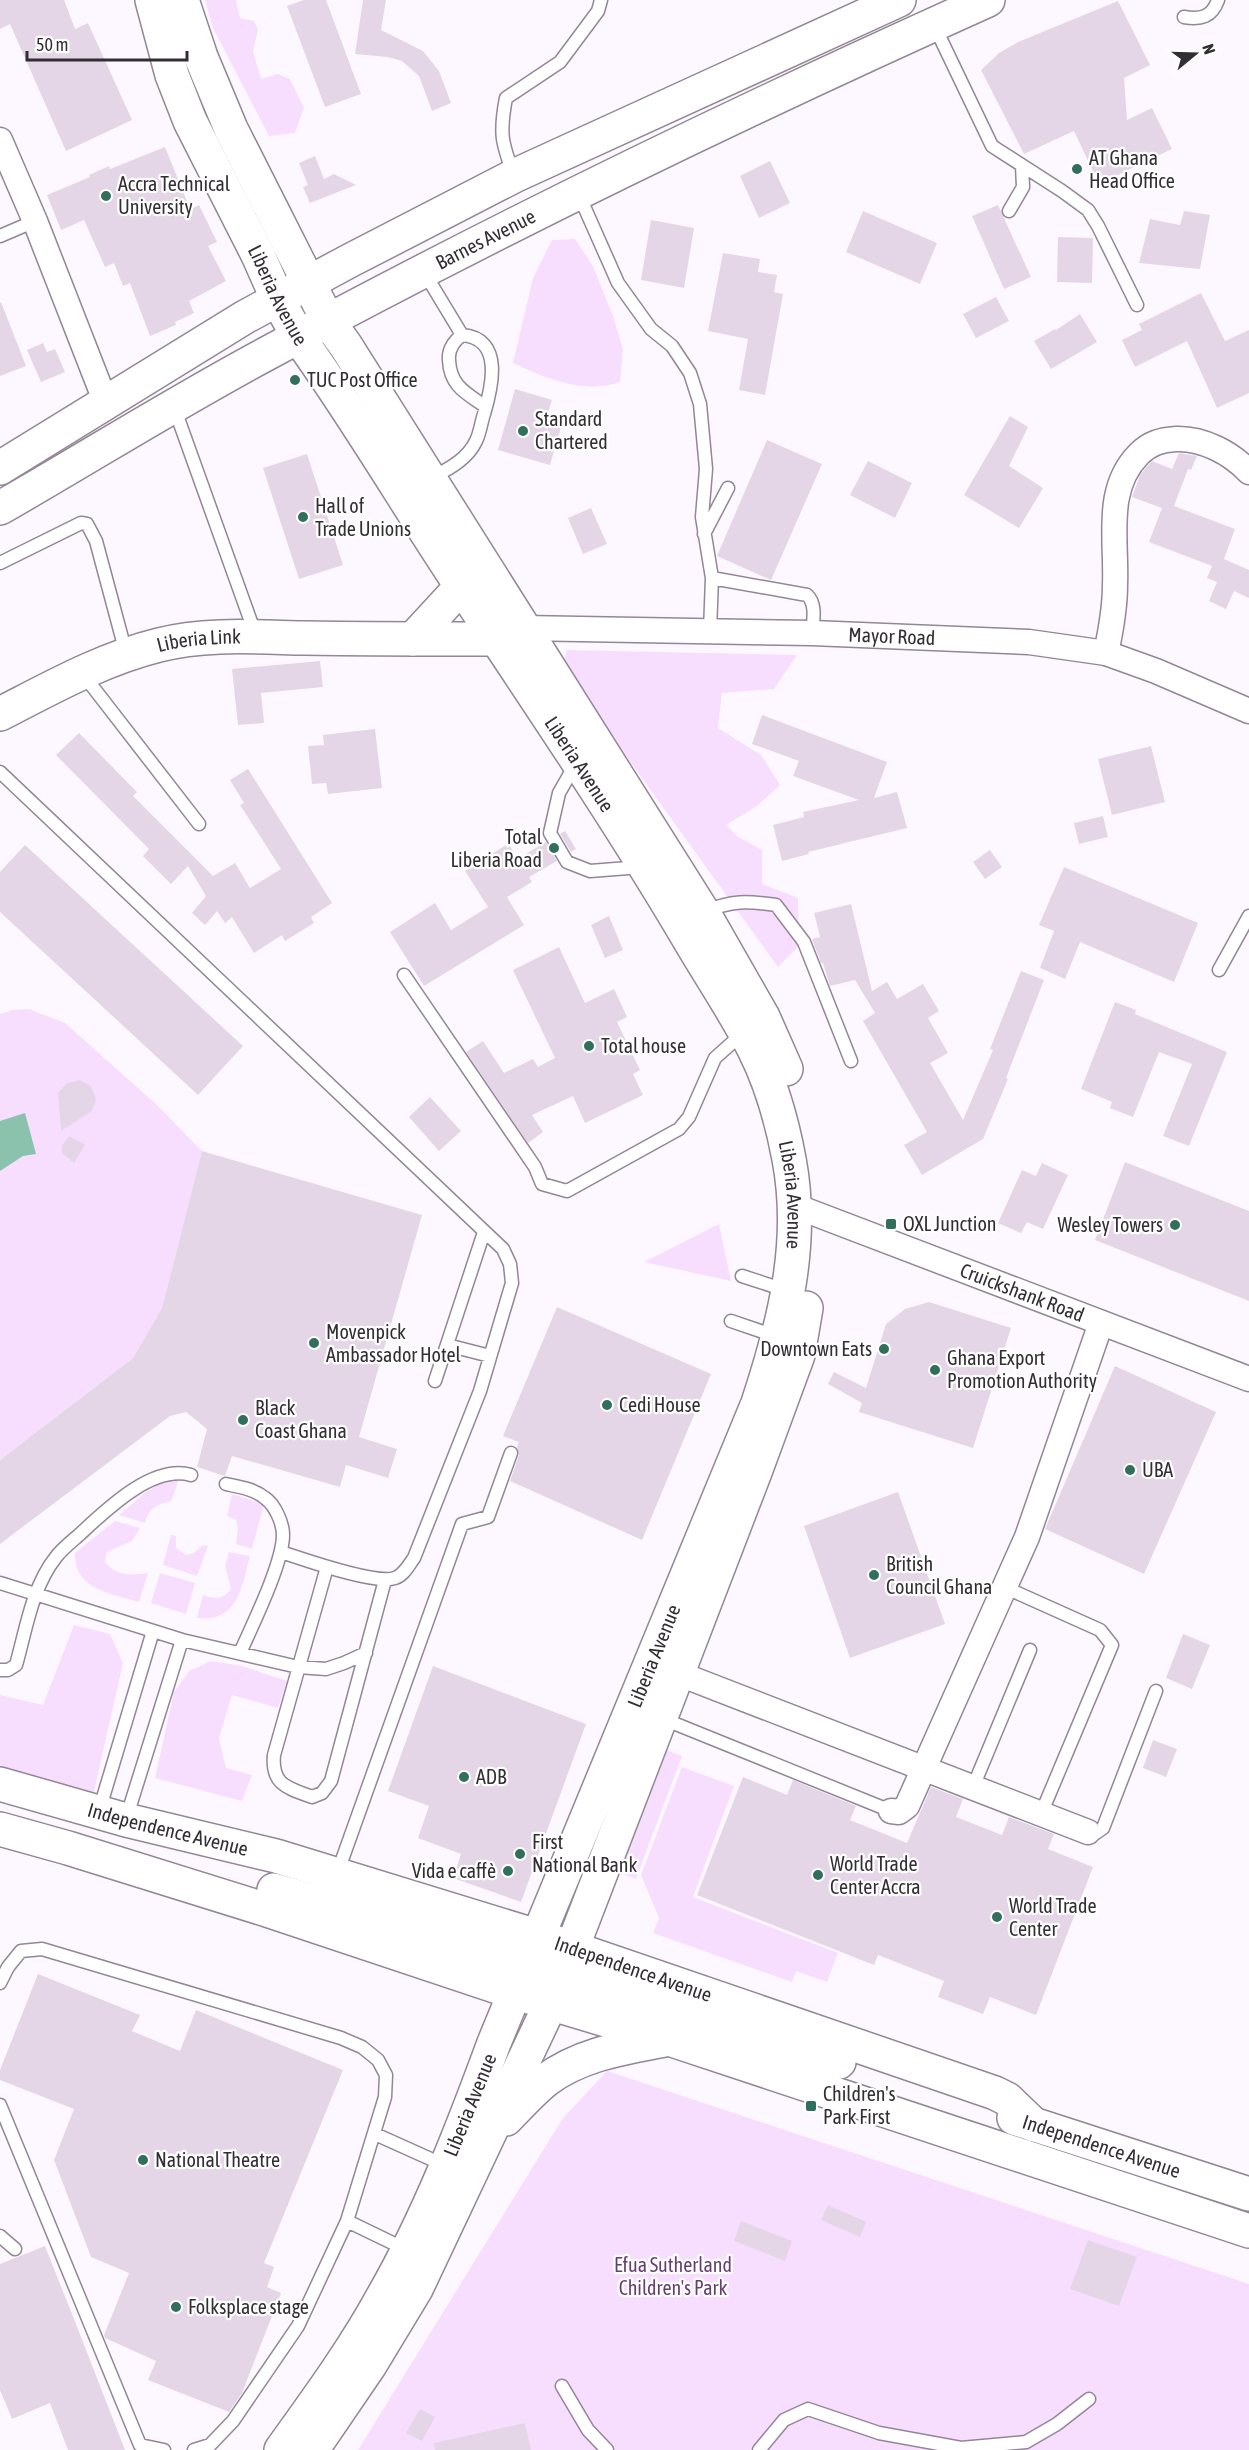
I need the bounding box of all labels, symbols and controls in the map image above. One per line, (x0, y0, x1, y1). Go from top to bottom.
scale bar (27, 24, 188, 62)
north arrow (1165, 24, 1225, 84)
text: 50 m (36, 34, 68, 55)
text: N (1199, 42, 1219, 57)
place label: AT Ghana Head Office (1089, 146, 1175, 192)
marker: AT Ghana Head Office (1070, 162, 1084, 176)
place label: Accra Technical University (118, 172, 231, 218)
marker: Accra Technical University (99, 189, 113, 203)
street label: Barnes Avenue (431, 204, 539, 274)
street label: Liberia Avenue (244, 241, 313, 350)
place label: TUC Post Office (307, 368, 417, 391)
marker: TUC Post Office (288, 373, 302, 387)
place label: Standard Chartered (535, 407, 608, 453)
marker: Standard Chartered (516, 424, 530, 438)
place label: Hall of Trade Unions (315, 494, 411, 540)
marker: Hall of Trade Unions (296, 510, 310, 524)
street label: Mayor Road (848, 623, 936, 649)
street label: Liberia Link (154, 625, 241, 656)
street label: Liberia Avenue (540, 712, 619, 816)
place label: Total Liberia Road (450, 825, 543, 871)
marker: Total Liberia Road (547, 841, 561, 855)
place label: Total house (601, 1034, 686, 1057)
marker: Total house (582, 1039, 596, 1053)
street label: Liberia Avenue (775, 1138, 807, 1250)
place label: OXL Junction (903, 1212, 996, 1235)
place label: Wesley Towers (1057, 1213, 1163, 1236)
marker: OXL Junction (884, 1217, 898, 1231)
marker: Wesley Towers (1168, 1218, 1182, 1232)
street label: Cruickshank Road (957, 1258, 1088, 1326)
place label: Movenpick Ambassador Hotel (326, 1320, 462, 1366)
marker: Movenpick Ambassador Hotel (307, 1336, 321, 1350)
place label: Downtown Eats (760, 1337, 872, 1360)
marker: Downtown Eats (877, 1342, 891, 1356)
place label: Ghana Export Promotion Authority (947, 1346, 1097, 1392)
marker: Ghana Export Promotion Authority (928, 1363, 942, 1377)
place label: Cedi House (619, 1393, 701, 1416)
place label: Black Coast Ghana (255, 1396, 347, 1442)
marker: Cedi House (600, 1398, 614, 1412)
marker: Black Coast Ghana (236, 1413, 250, 1427)
place label: UBA (1142, 1458, 1173, 1481)
marker: UBA (1123, 1463, 1137, 1477)
place label: British Council Ghana (886, 1552, 992, 1598)
marker: British Council Ghana (867, 1568, 881, 1582)
street label: Liberia Avenue (622, 1601, 685, 1711)
place label: ADB (476, 1765, 507, 1788)
marker: ADB (457, 1770, 471, 1784)
street label: Independence Avenue (85, 1798, 251, 1860)
place label: First National Bank (532, 1830, 637, 1876)
marker: First National Bank (513, 1847, 527, 1861)
place label: World Trade Center Accra (830, 1852, 920, 1898)
place label: Vida e caffè (412, 1859, 496, 1882)
marker: Vida e caffè (501, 1864, 515, 1878)
marker: World Trade Center Accra (811, 1868, 825, 1882)
place label: World Trade Center (1009, 1894, 1096, 1940)
marker: World Trade Center (990, 1910, 1004, 1924)
street label: Independence Avenue (552, 1931, 715, 2006)
street label: Liberia Avenue (438, 2050, 501, 2160)
place label: Children's Park First (823, 2082, 896, 2128)
marker: Children's Park First (804, 2099, 818, 2113)
street label: Independence Avenue (1020, 2110, 1184, 2182)
place label: National Theatre (155, 2148, 280, 2171)
marker: National Theatre (136, 2153, 150, 2167)
park label: Efua Sutherland Children's Park (614, 2253, 732, 2299)
place label: Folksplace stage (188, 2295, 309, 2318)
marker: Folksplace stage (169, 2300, 183, 2314)

